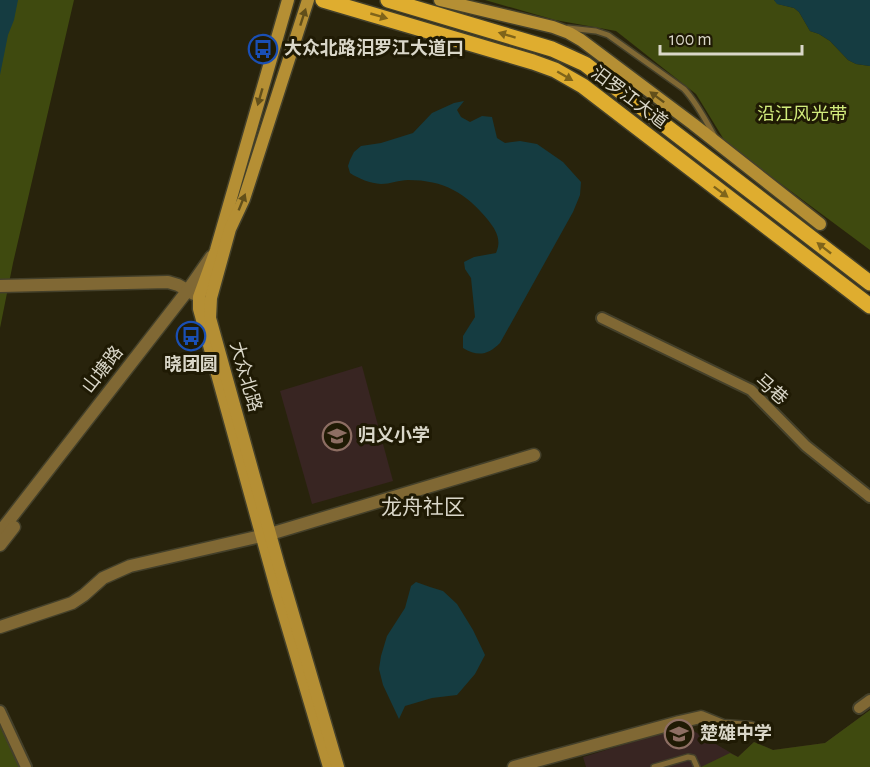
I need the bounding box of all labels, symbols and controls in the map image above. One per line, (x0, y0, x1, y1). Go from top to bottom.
one-way arrow (299, 8, 308, 26)
one-way arrow (370, 12, 388, 22)
scale bar (660, 18, 802, 56)
one-way arrow (498, 30, 516, 39)
text: 100 m (669, 31, 712, 49)
bus stop icon: 大众北路汨罗江大道口 (247, 33, 279, 65)
place label: 大众北路汨罗江大道口 (284, 38, 464, 58)
street label: 汨罗江大道 (588, 62, 672, 132)
one-way arrow (557, 70, 573, 81)
one-way arrow (255, 87, 265, 106)
one-way arrow (650, 92, 665, 104)
park label: 沿江风光带 (757, 104, 847, 124)
one-way arrow (713, 185, 729, 198)
one-way arrow (237, 193, 247, 211)
one-way arrow (816, 242, 831, 254)
bus stop icon: 晓团圆 (175, 320, 207, 352)
street label: 大众北路 (226, 339, 265, 414)
street label: 山塘路 (78, 342, 127, 397)
place label: 晓团圆 (164, 355, 218, 374)
street label: 马巷 (752, 370, 792, 409)
school or university icon: 归义小学 (321, 420, 353, 452)
place label: 归义小学 (358, 425, 430, 445)
district label: 龙舟社区 (381, 496, 465, 518)
school or university icon: 楚雄中学 (663, 718, 695, 750)
place label: 楚雄中学 (700, 723, 772, 743)

